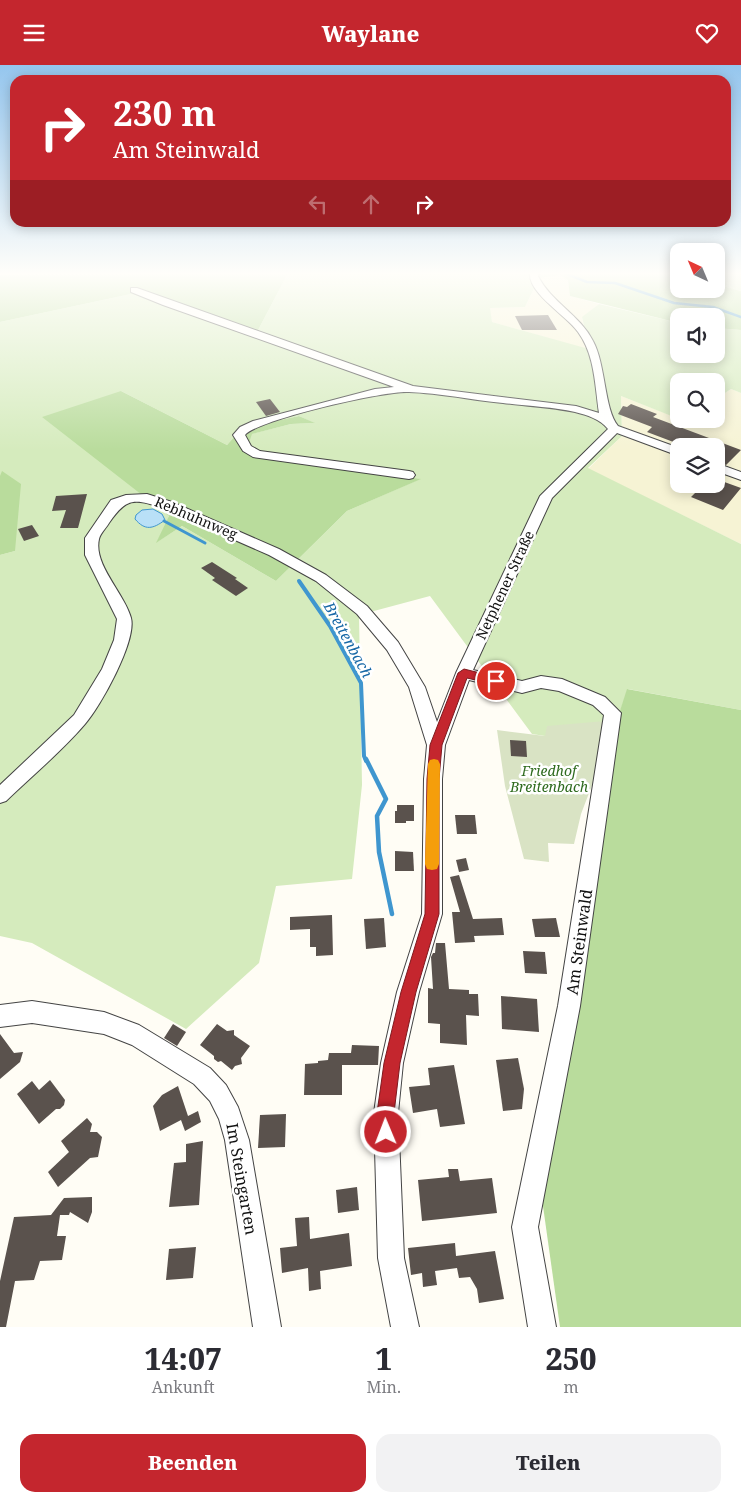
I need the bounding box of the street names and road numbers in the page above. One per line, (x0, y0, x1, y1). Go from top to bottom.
street label: Rebhuhnweg (152, 492, 241, 544)
street label: Netphener Straße (471, 527, 538, 642)
street label: Am Steinwald (561, 888, 597, 996)
street label: Im Steingarten (221, 1121, 263, 1237)

